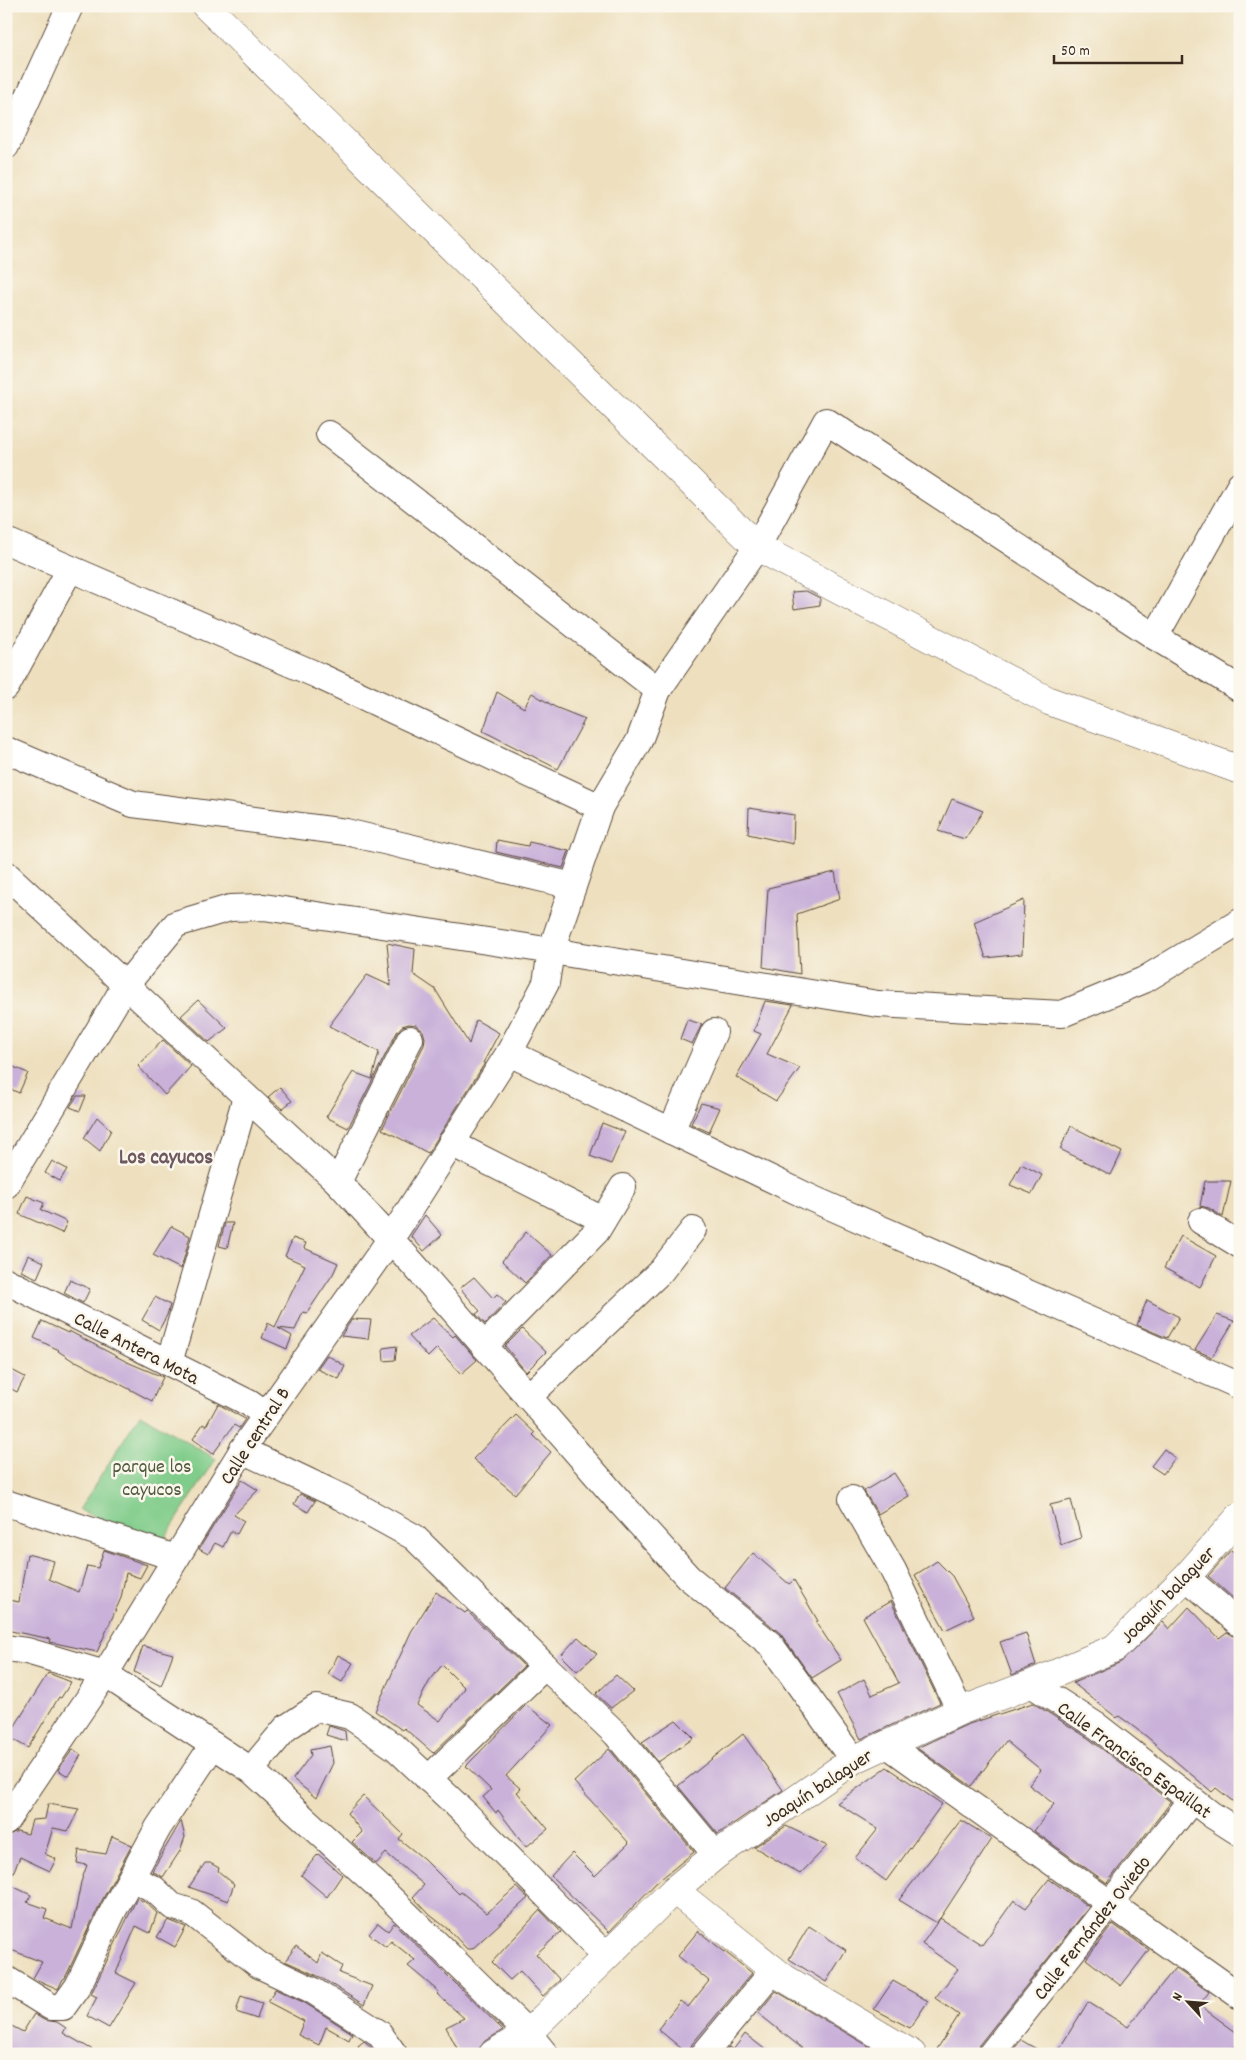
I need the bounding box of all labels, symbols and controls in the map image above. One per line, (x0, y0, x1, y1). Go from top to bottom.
scale bar (1054, 32, 1181, 64)
text: 50 m (1061, 41, 1090, 63)
district label: Los cayucos (119, 1144, 213, 1174)
street label: Calle Antera Mota (68, 1306, 204, 1394)
street label: Calle central B (214, 1382, 299, 1491)
park label: parque los cayucos (113, 1454, 192, 1505)
street label: Joaquín balaguer (1115, 1540, 1224, 1651)
street label: Calle Francisco Espaillat (1050, 1696, 1216, 1827)
street label: Joaquín balaguer (758, 1743, 880, 1836)
street label: Calle Fernández Oviedo (1028, 1851, 1159, 2007)
north arrow (1164, 1978, 1214, 2028)
text: N (1168, 1990, 1189, 2005)

